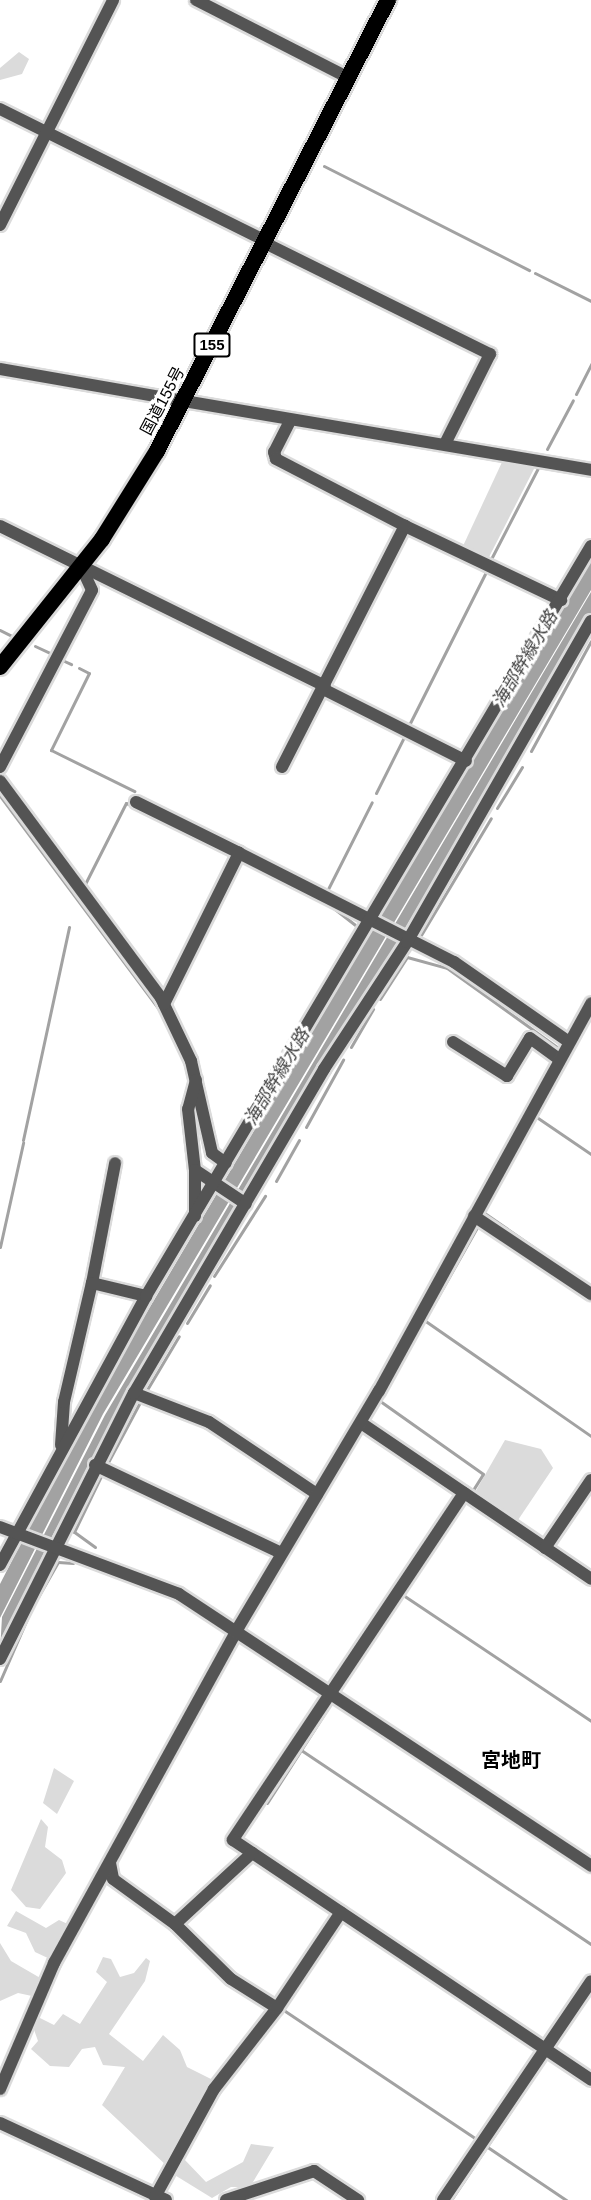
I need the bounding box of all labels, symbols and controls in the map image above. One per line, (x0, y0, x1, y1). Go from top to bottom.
road number: 155 (192, 333, 232, 357)
street label: 国道155号 (137, 364, 189, 438)
water label: 海部幹線水路 (488, 607, 562, 711)
water label: 海部幹線水路 (240, 1025, 314, 1129)
district label: 宮地町 (481, 1748, 541, 1772)

